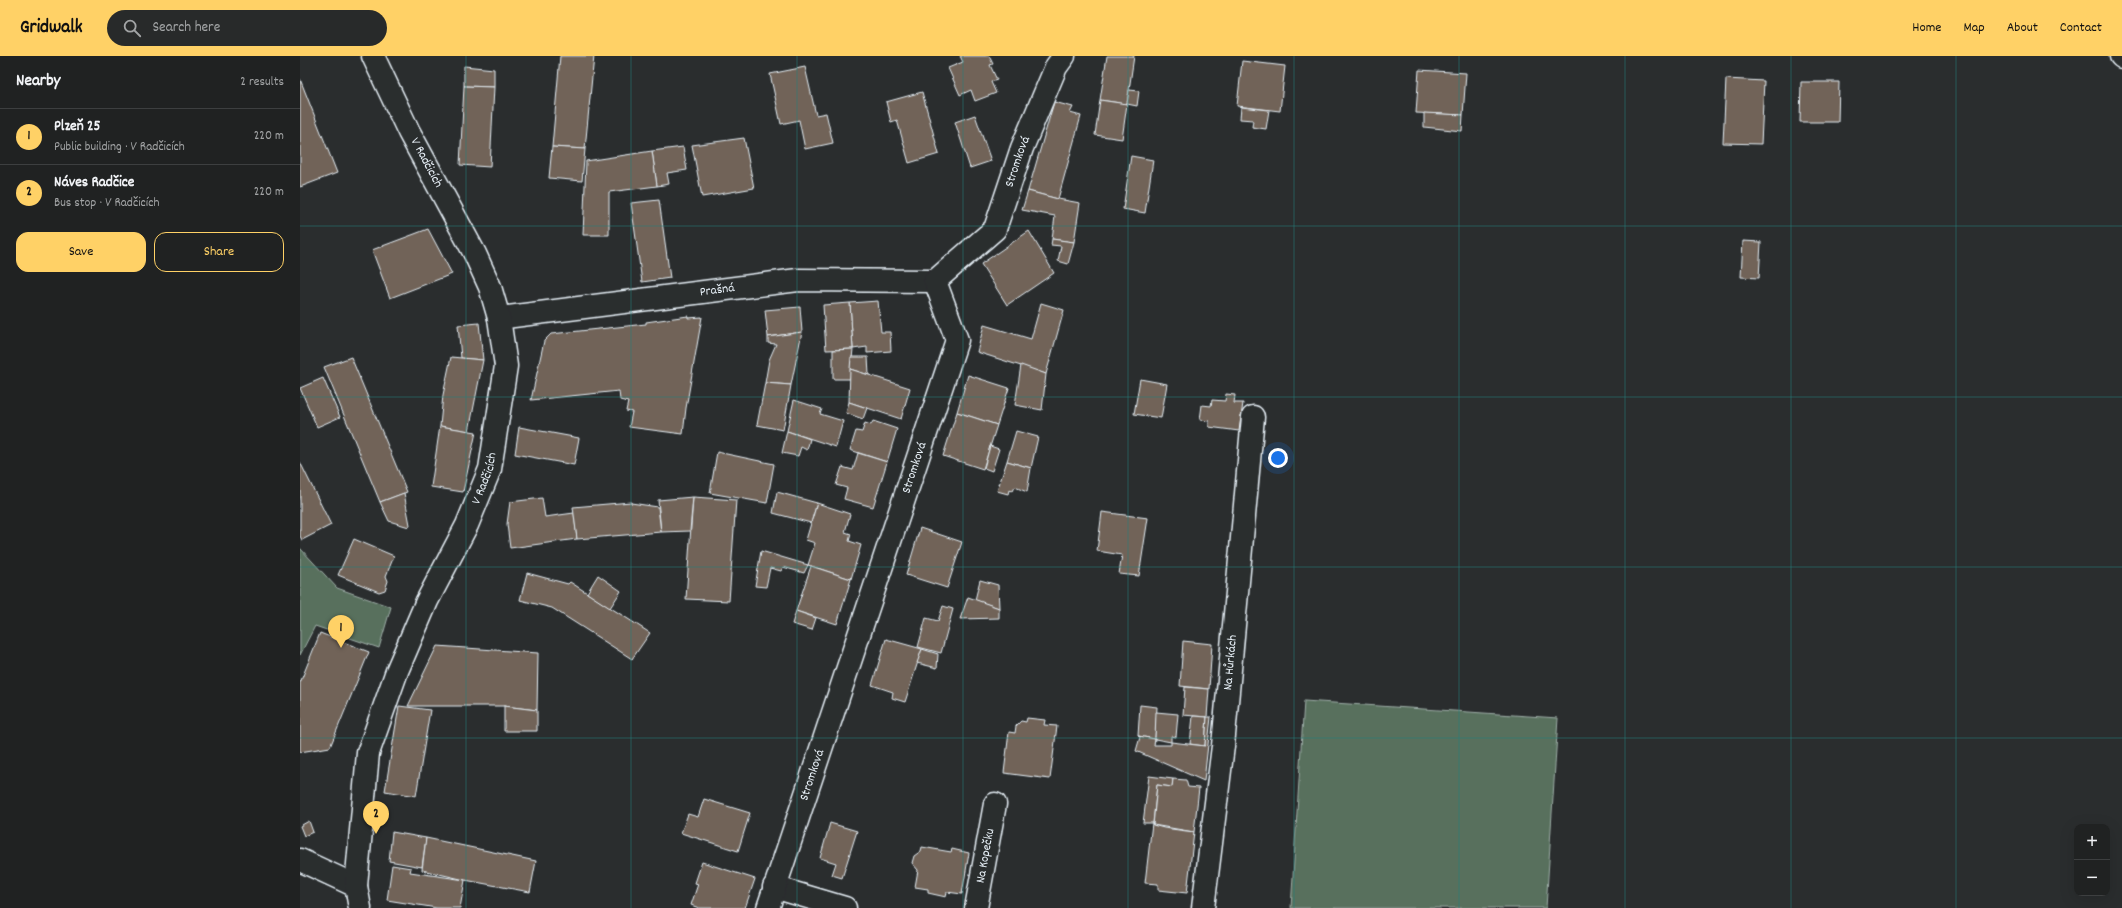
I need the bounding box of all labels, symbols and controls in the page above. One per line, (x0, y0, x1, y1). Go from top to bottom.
search box (107, 10, 387, 46)
text: Gridwalk (20, 15, 83, 42)
icon: search (121, 17, 143, 39)
text: Search here (153, 17, 220, 39)
text: Home (1912, 18, 1941, 38)
text: Map (1963, 18, 1985, 38)
text: About (2007, 18, 2038, 38)
text: Contact (2060, 18, 2102, 38)
text: Nearby (16, 70, 60, 94)
text: 2 results (240, 73, 284, 92)
text: Plzeň 25 (54, 116, 101, 138)
text: 1 (28, 127, 30, 146)
text: 220 m (254, 127, 284, 146)
street label: Stromková (1000, 133, 1036, 190)
street label: V Radčicích (405, 135, 447, 191)
text: Public building · V Radčicích (54, 138, 185, 157)
text: Náves Radčice (54, 172, 134, 194)
text: 2 (26, 183, 32, 202)
text: 220 m (254, 183, 284, 202)
text: Bus stop · V Radčicích (54, 194, 159, 213)
button: Save (16, 232, 146, 272)
button: Share (154, 232, 284, 272)
street label: Prašná (699, 279, 736, 302)
street label: Stromková (897, 439, 932, 496)
your location (1268, 448, 1288, 468)
street label: V Radčicích (467, 451, 502, 507)
pin: 1 (328, 615, 354, 648)
street label: Na Hůrkách (1219, 634, 1243, 691)
street label: Stromková (795, 746, 830, 803)
pin: 2 (363, 801, 389, 834)
map controls (2074, 824, 2110, 896)
button: + (2074, 824, 2110, 860)
street label: Na Kopečku (971, 827, 1000, 885)
button: − (2074, 860, 2110, 896)

